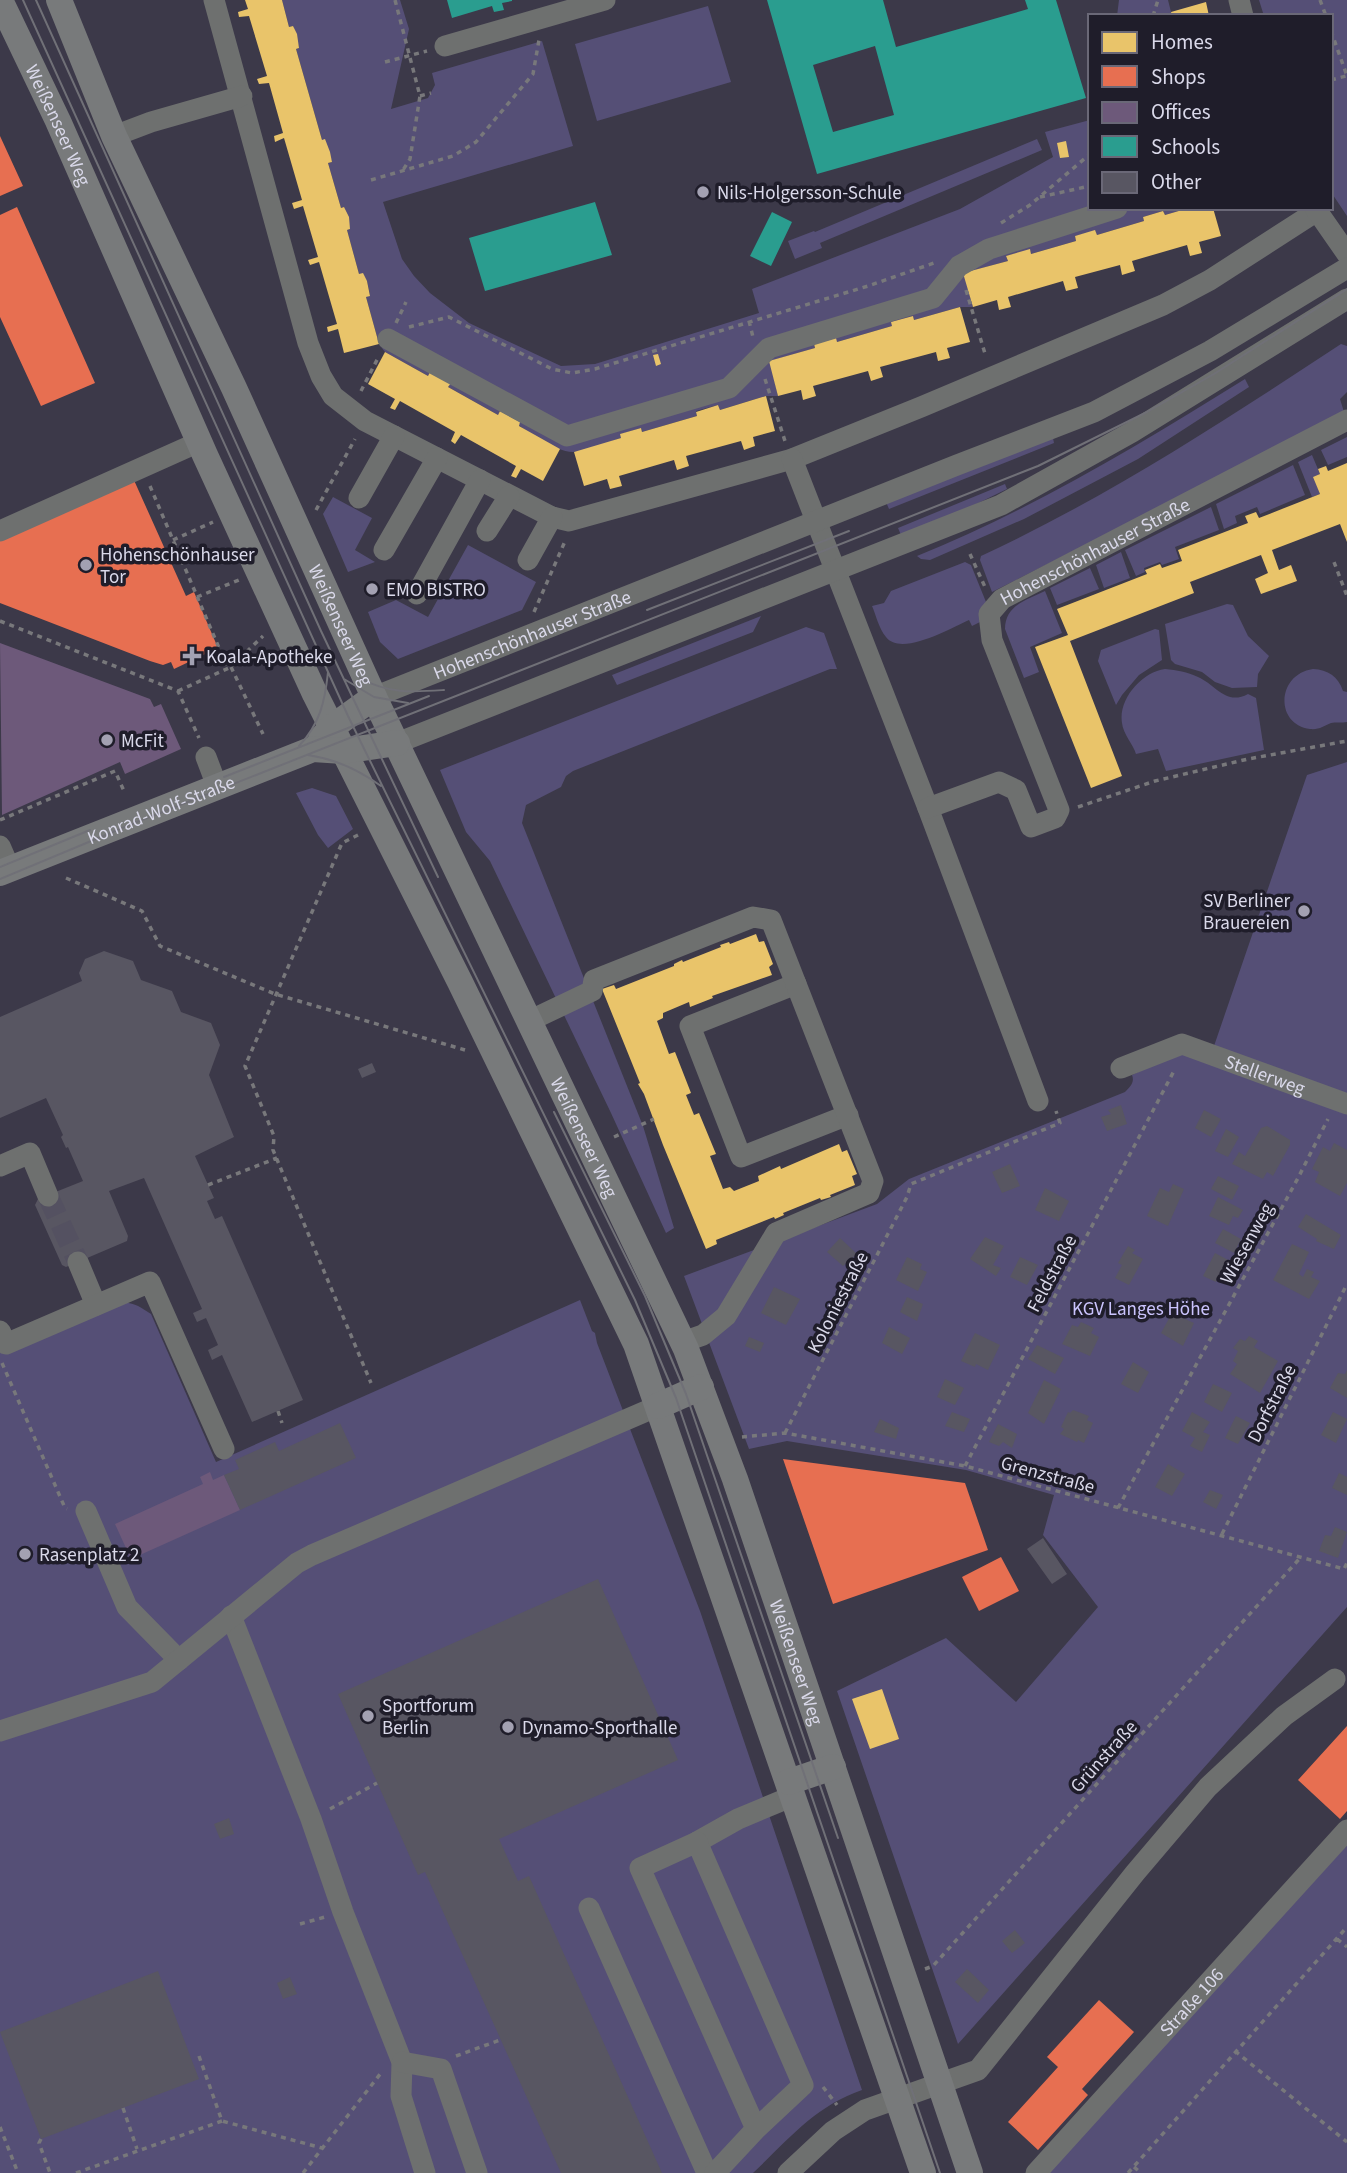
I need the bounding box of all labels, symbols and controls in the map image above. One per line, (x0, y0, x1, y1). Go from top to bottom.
legend (1088, 14, 1333, 210)
text: Homes (1151, 27, 1213, 57)
street label: Weißenseer Weg (18, 60, 97, 191)
text: Shops (1151, 62, 1206, 92)
text: Offices (1151, 97, 1211, 127)
text: Schools (1151, 132, 1220, 162)
text: Other (1151, 167, 1202, 197)
place label: Nils-Holgersson-Schule (717, 180, 902, 207)
marker: Nils-Holgersson-Schule (695, 184, 711, 200)
street label: Hohenschönhauser Straße (995, 492, 1195, 613)
place label: Hohenschönhauser Tor (100, 542, 255, 591)
marker: Hohenschönhauser Tor (78, 557, 94, 573)
street label: Weißenseer Weg (301, 560, 379, 691)
place label: EMO BISTRO (386, 577, 486, 604)
marker: EMO BISTRO (364, 581, 380, 597)
street label: Hohenschönhauser Straße (430, 584, 635, 687)
place label: Koala-Apotheke (206, 644, 332, 671)
marker: Koala-Apotheke (184, 648, 200, 664)
place label: McFit (121, 728, 165, 755)
marker: McFit (99, 732, 115, 748)
street label: Konrad-Wolf-Straße (83, 769, 239, 852)
place label: SV Berliner Brauereien (1203, 888, 1290, 937)
marker: SV Berliner Brauereien (1296, 903, 1312, 919)
street label: Stellerweg (1221, 1049, 1309, 1103)
street label: Weißenseer Weg (543, 1073, 624, 1203)
street label: Wiesenweg (1214, 1198, 1281, 1289)
street label: Feldstraße (1021, 1230, 1084, 1317)
street label: Koloniestraße (801, 1247, 876, 1358)
park label: KGV Langes Höhe (1072, 1296, 1210, 1323)
street label: Dorfstraße (1241, 1360, 1303, 1447)
street label: Grenzstraße (998, 1450, 1098, 1501)
place label: Rasenplatz 2 (39, 1542, 140, 1569)
marker: Rasenplatz 2 (17, 1546, 33, 1562)
street label: Weißenseer Weg (762, 1596, 829, 1729)
place label: Sportforum Berlin (382, 1693, 474, 1742)
marker: Sportforum Berlin (360, 1708, 376, 1724)
place label: Dynamo-Sporthalle (522, 1715, 677, 1742)
street label: Grünstraße (1064, 1715, 1144, 1799)
marker: Dynamo-Sporthalle (500, 1719, 516, 1735)
street label: Straße 106 (1154, 1963, 1231, 2043)

